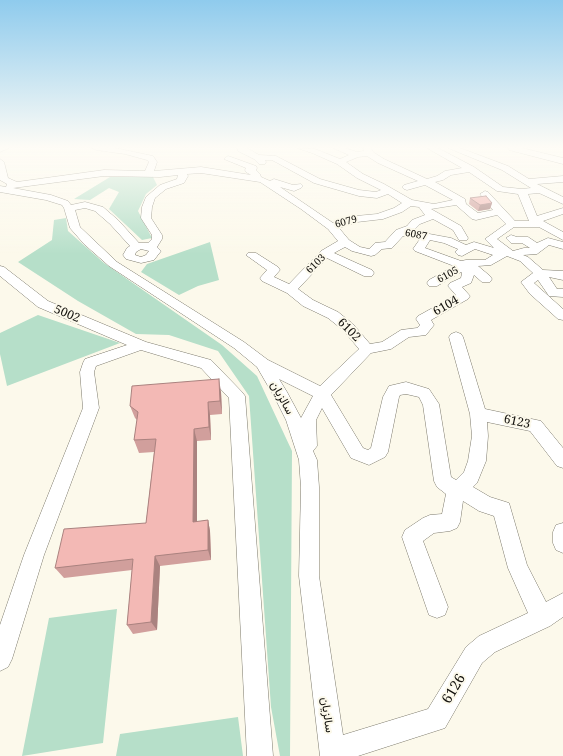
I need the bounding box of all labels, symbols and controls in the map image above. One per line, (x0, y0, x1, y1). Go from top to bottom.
street label: 6079 (334, 213, 358, 231)
street label: 6087 (404, 227, 428, 243)
street label: 6103 (304, 252, 328, 276)
street label: 6105 (435, 264, 461, 286)
street label: 6104 (431, 293, 461, 319)
street label: 5002 (52, 302, 82, 326)
street label: 6102 (334, 315, 364, 345)
street label: سالزيان (267, 379, 297, 417)
street label: 6123 (502, 412, 532, 432)
street label: 6126 (439, 671, 469, 707)
street label: سالزيان (317, 696, 337, 734)

